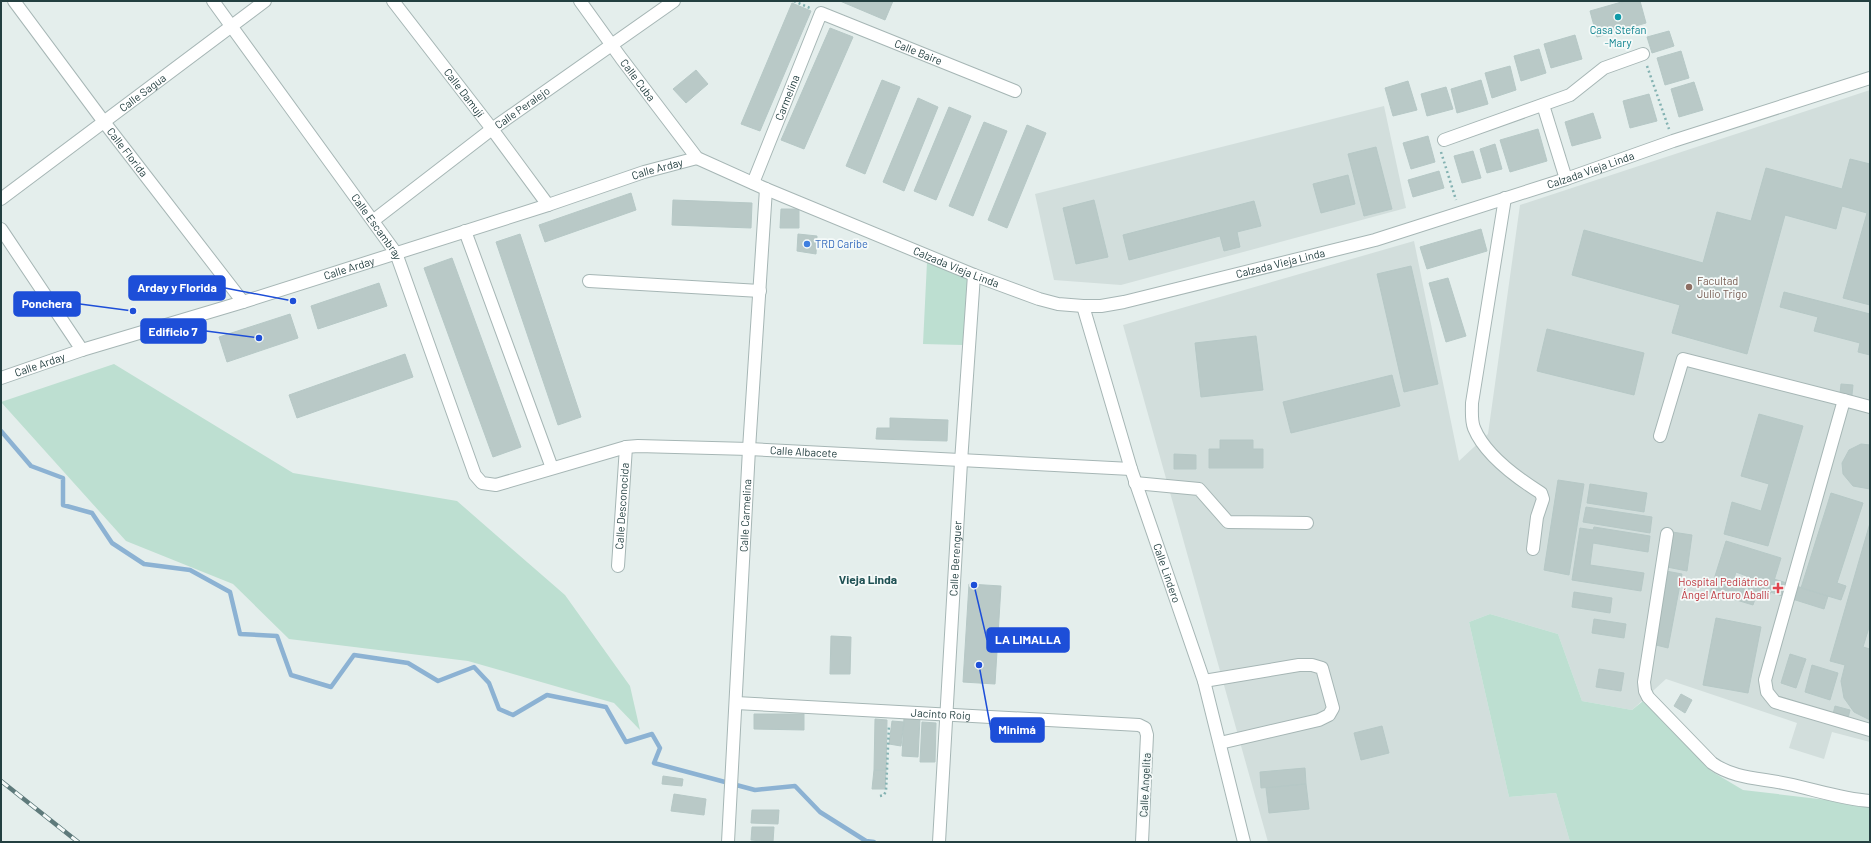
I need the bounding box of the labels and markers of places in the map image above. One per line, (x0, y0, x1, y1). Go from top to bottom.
marker: Casa Stefan -Mary (1613, 12, 1623, 22)
place label: Casa Stefan -Mary (1590, 23, 1646, 49)
place label: TRD Caribe (815, 237, 868, 250)
marker: TRD Caribe (802, 239, 812, 249)
place label: Facultad Julio Trigo (1697, 274, 1747, 300)
callout: Arday y Florida (129, 276, 225, 300)
marker: Facultad Julio Trigo (1684, 282, 1694, 292)
callout: Ponchera (14, 292, 80, 316)
callout: Edificio 7 (141, 319, 206, 343)
place label: Hospital Pediátrico Ángel Arturo Aballí (1678, 575, 1770, 601)
marker: Hospital Pediátrico Ángel Arturo Aballí (1772, 582, 1784, 594)
callout: LA LIMALLA (987, 628, 1069, 652)
callout: Minimá (991, 718, 1044, 742)

